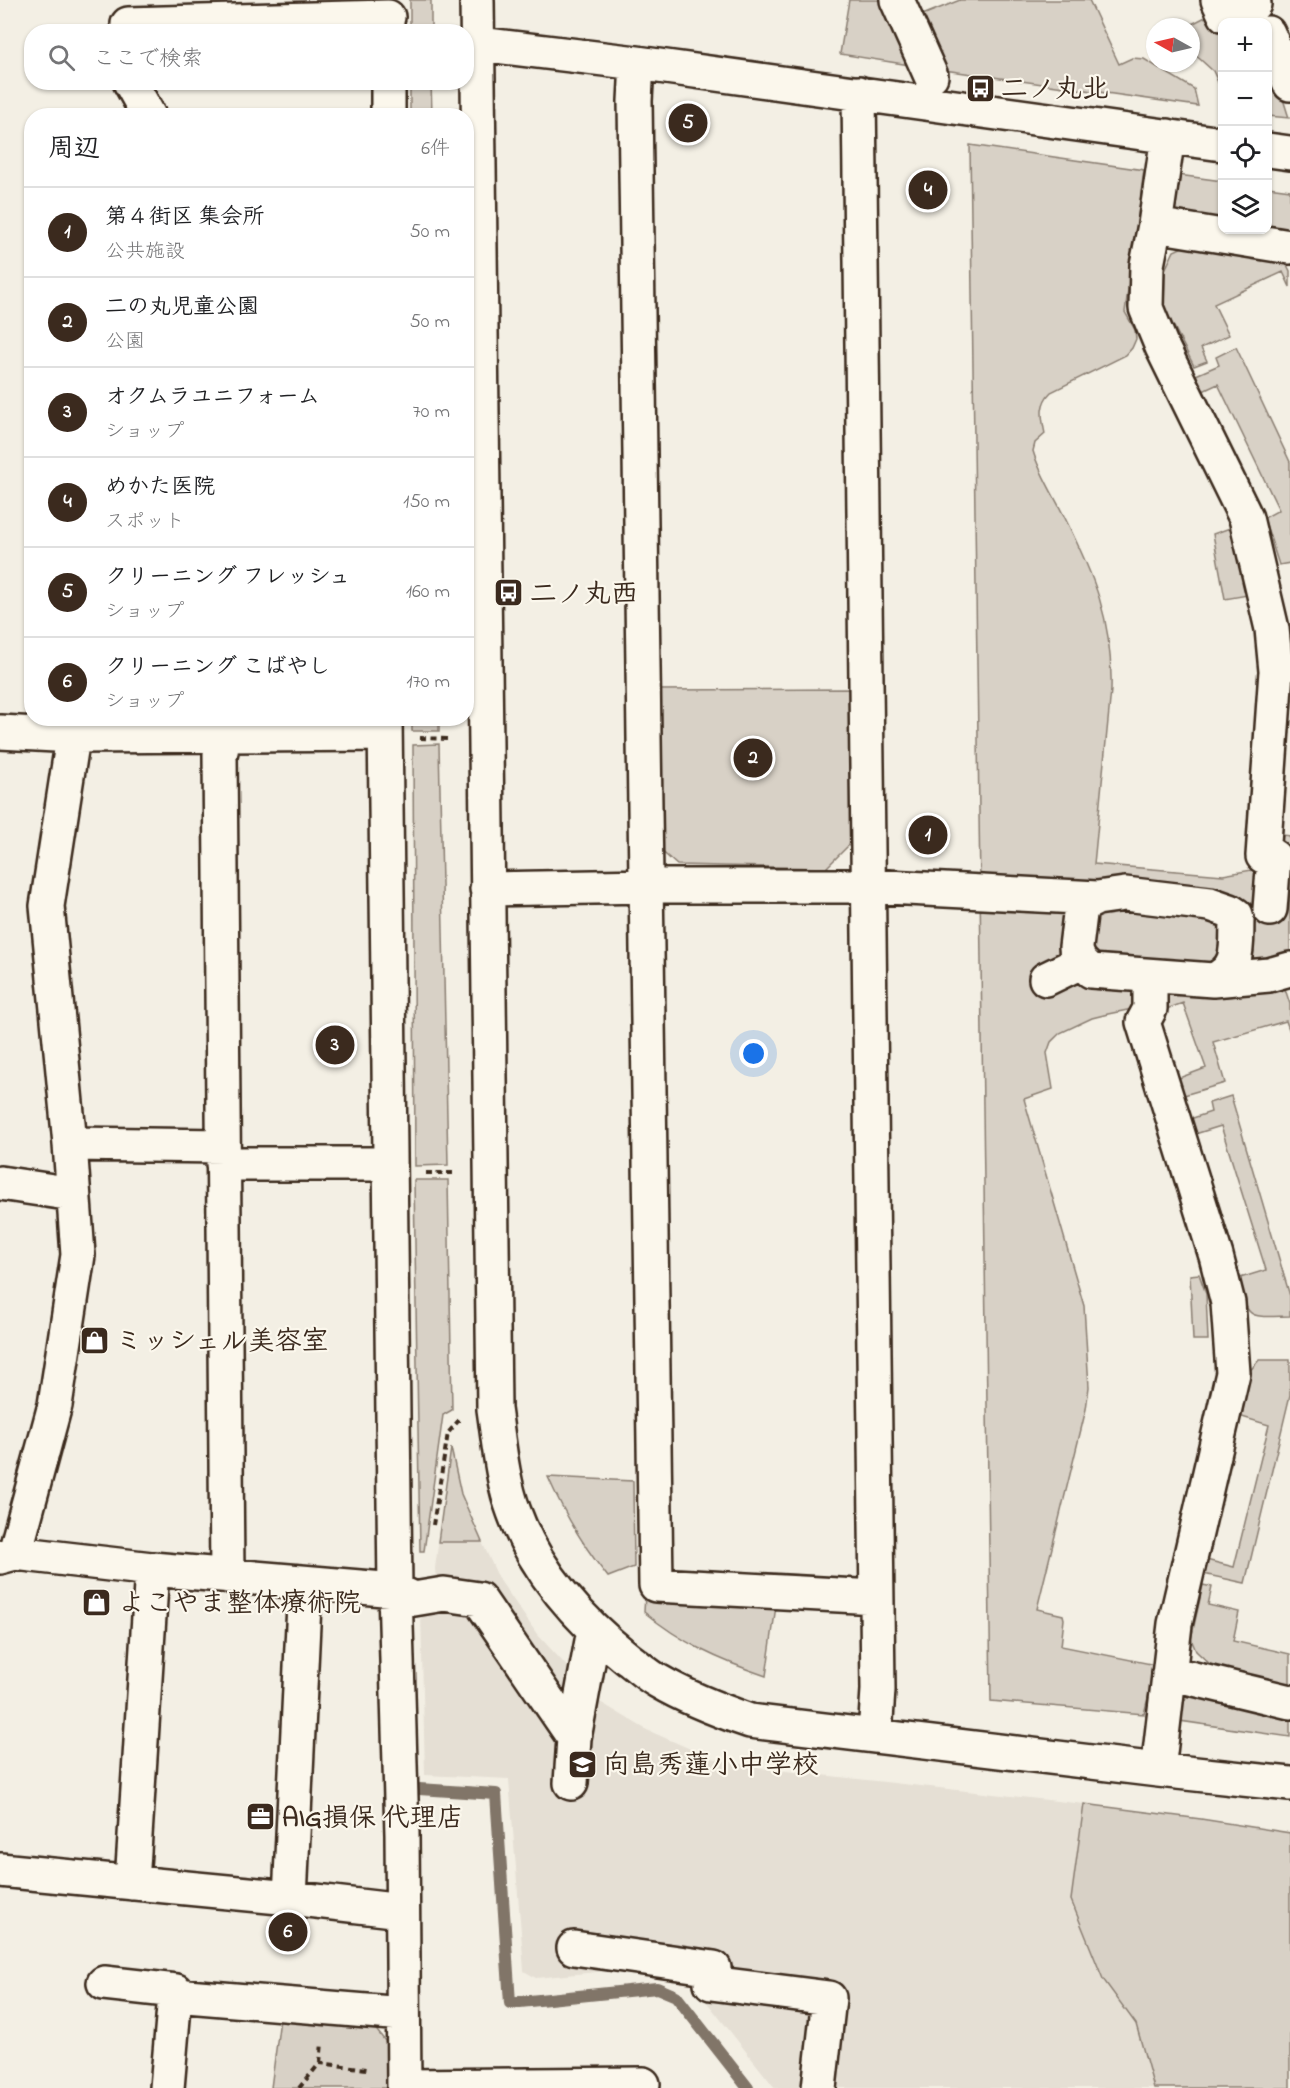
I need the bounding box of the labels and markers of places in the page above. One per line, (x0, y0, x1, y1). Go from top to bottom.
place label: 二ノ丸北 (1001, 71, 1109, 110)
bus stop icon: 二ノ丸北 (964, 72, 996, 104)
pin: 5 (668, 100, 708, 146)
pin: 4 (908, 168, 948, 213)
place label: 二ノ丸西 (530, 576, 638, 615)
bus stop icon: 二ノ丸西 (493, 577, 525, 609)
pin: 2 (734, 736, 772, 780)
pin: 1 (908, 812, 948, 858)
pin: 3 (316, 1022, 354, 1068)
place label: ミッシェル美容室 (115, 1323, 329, 1362)
shop icon: ミッシェル美容室 (78, 1324, 110, 1356)
place label: よこやま整体療術院 (118, 1585, 361, 1624)
shop icon: よこやま整体療術院 (81, 1586, 113, 1618)
place label: 向島秀蓮小中学校 (603, 1747, 819, 1786)
school or university icon: 向島秀蓮小中学校 (566, 1748, 598, 1780)
place label: AIG損保 代理店 (282, 1800, 464, 1839)
office icon: AIG損保 代理店 (245, 1801, 277, 1833)
pin: 6 (268, 1910, 308, 1954)

